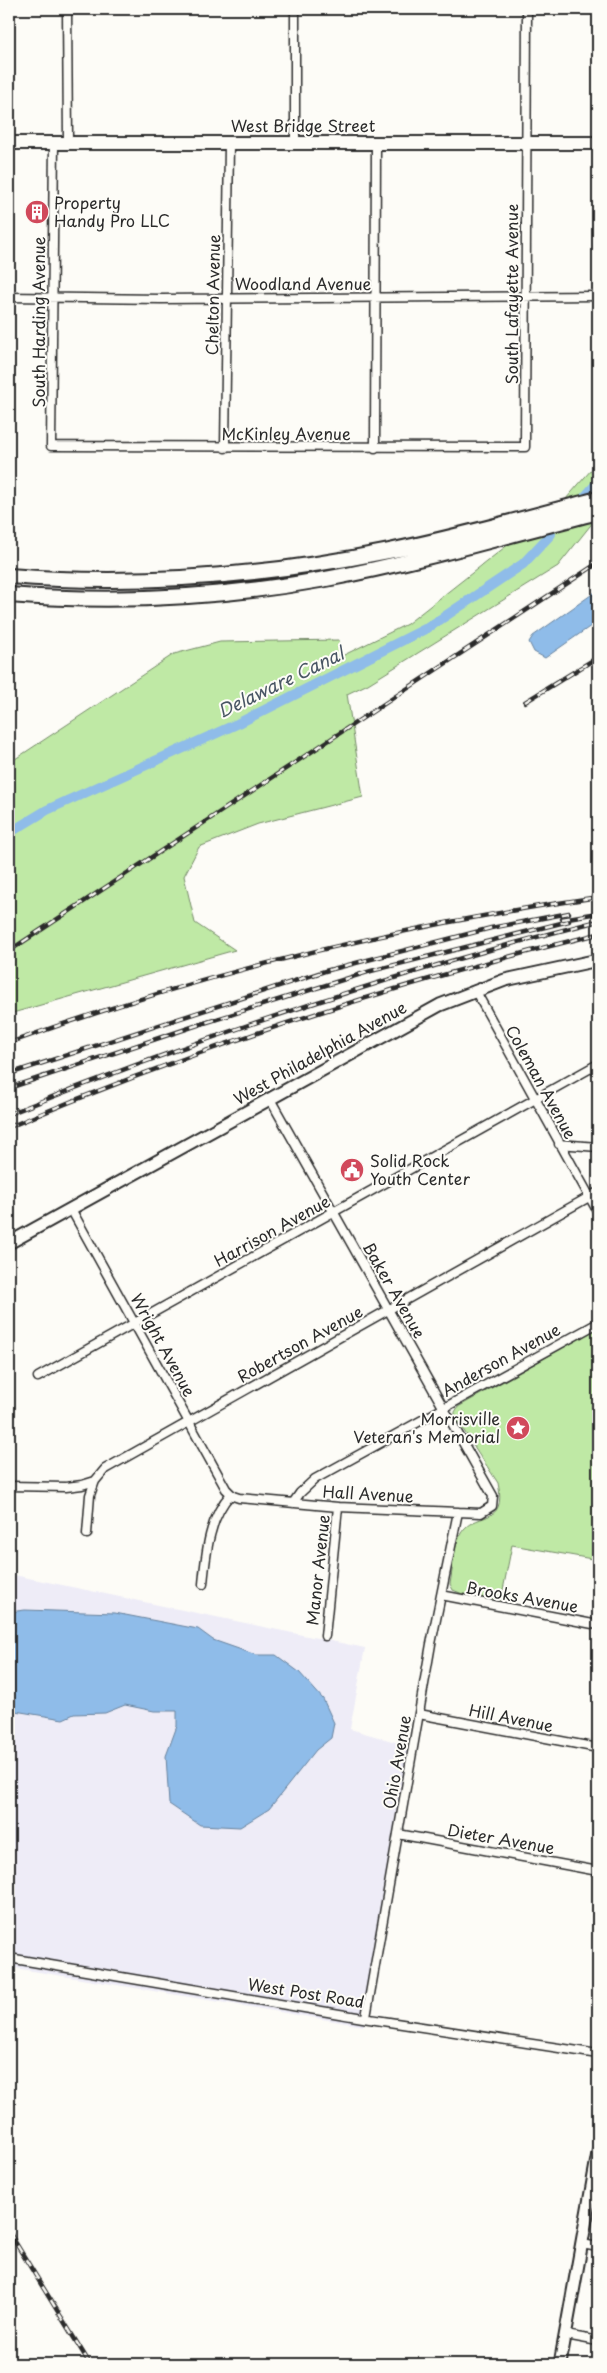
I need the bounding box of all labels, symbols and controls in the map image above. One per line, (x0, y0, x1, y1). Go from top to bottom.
street label: West Bridge Street (231, 113, 376, 137)
place label: Property Handy Pro LLC (54, 190, 170, 232)
building icon: Property Handy Pro LLC (24, 199, 50, 225)
street label: South Lafayette Avenue (499, 204, 523, 384)
street label: Chelton Avenue (199, 234, 225, 356)
street label: South Harding Avenue (26, 236, 50, 407)
street label: Woodland Avenue (235, 271, 372, 295)
street label: McKinley Avenue (221, 421, 351, 445)
water label: Delaware Canal (213, 638, 351, 724)
street label: West Philadelphia Avenue (229, 994, 411, 1110)
street label: Coleman Avenue (501, 1020, 583, 1143)
place label: Solid Rock Youth Center (370, 1148, 470, 1190)
public building icon: Solid Rock Youth Center (339, 1157, 365, 1183)
street label: Harrison Avenue (209, 1188, 334, 1272)
street label: Baker Avenue (358, 1237, 432, 1342)
street label: Wright Avenue (126, 1289, 202, 1401)
street label: Robertson Avenue (232, 1299, 367, 1388)
street label: Anderson Avenue (437, 1316, 564, 1402)
place label: Morrisville Veteran's Memorial (353, 1406, 500, 1448)
place icon: Morrisville Veteran's Memorial (505, 1415, 531, 1441)
street label: Hall Avenue (322, 1479, 414, 1507)
street label: Manor Avenue (299, 1513, 335, 1626)
street label: Brooks Avenue (464, 1574, 581, 1618)
street label: Hill Avenue (467, 1697, 556, 1737)
street label: Ohio Avenue (376, 1713, 416, 1811)
street label: Dieter Avenue (446, 1817, 557, 1859)
street label: West Post Road (246, 1971, 366, 2013)

